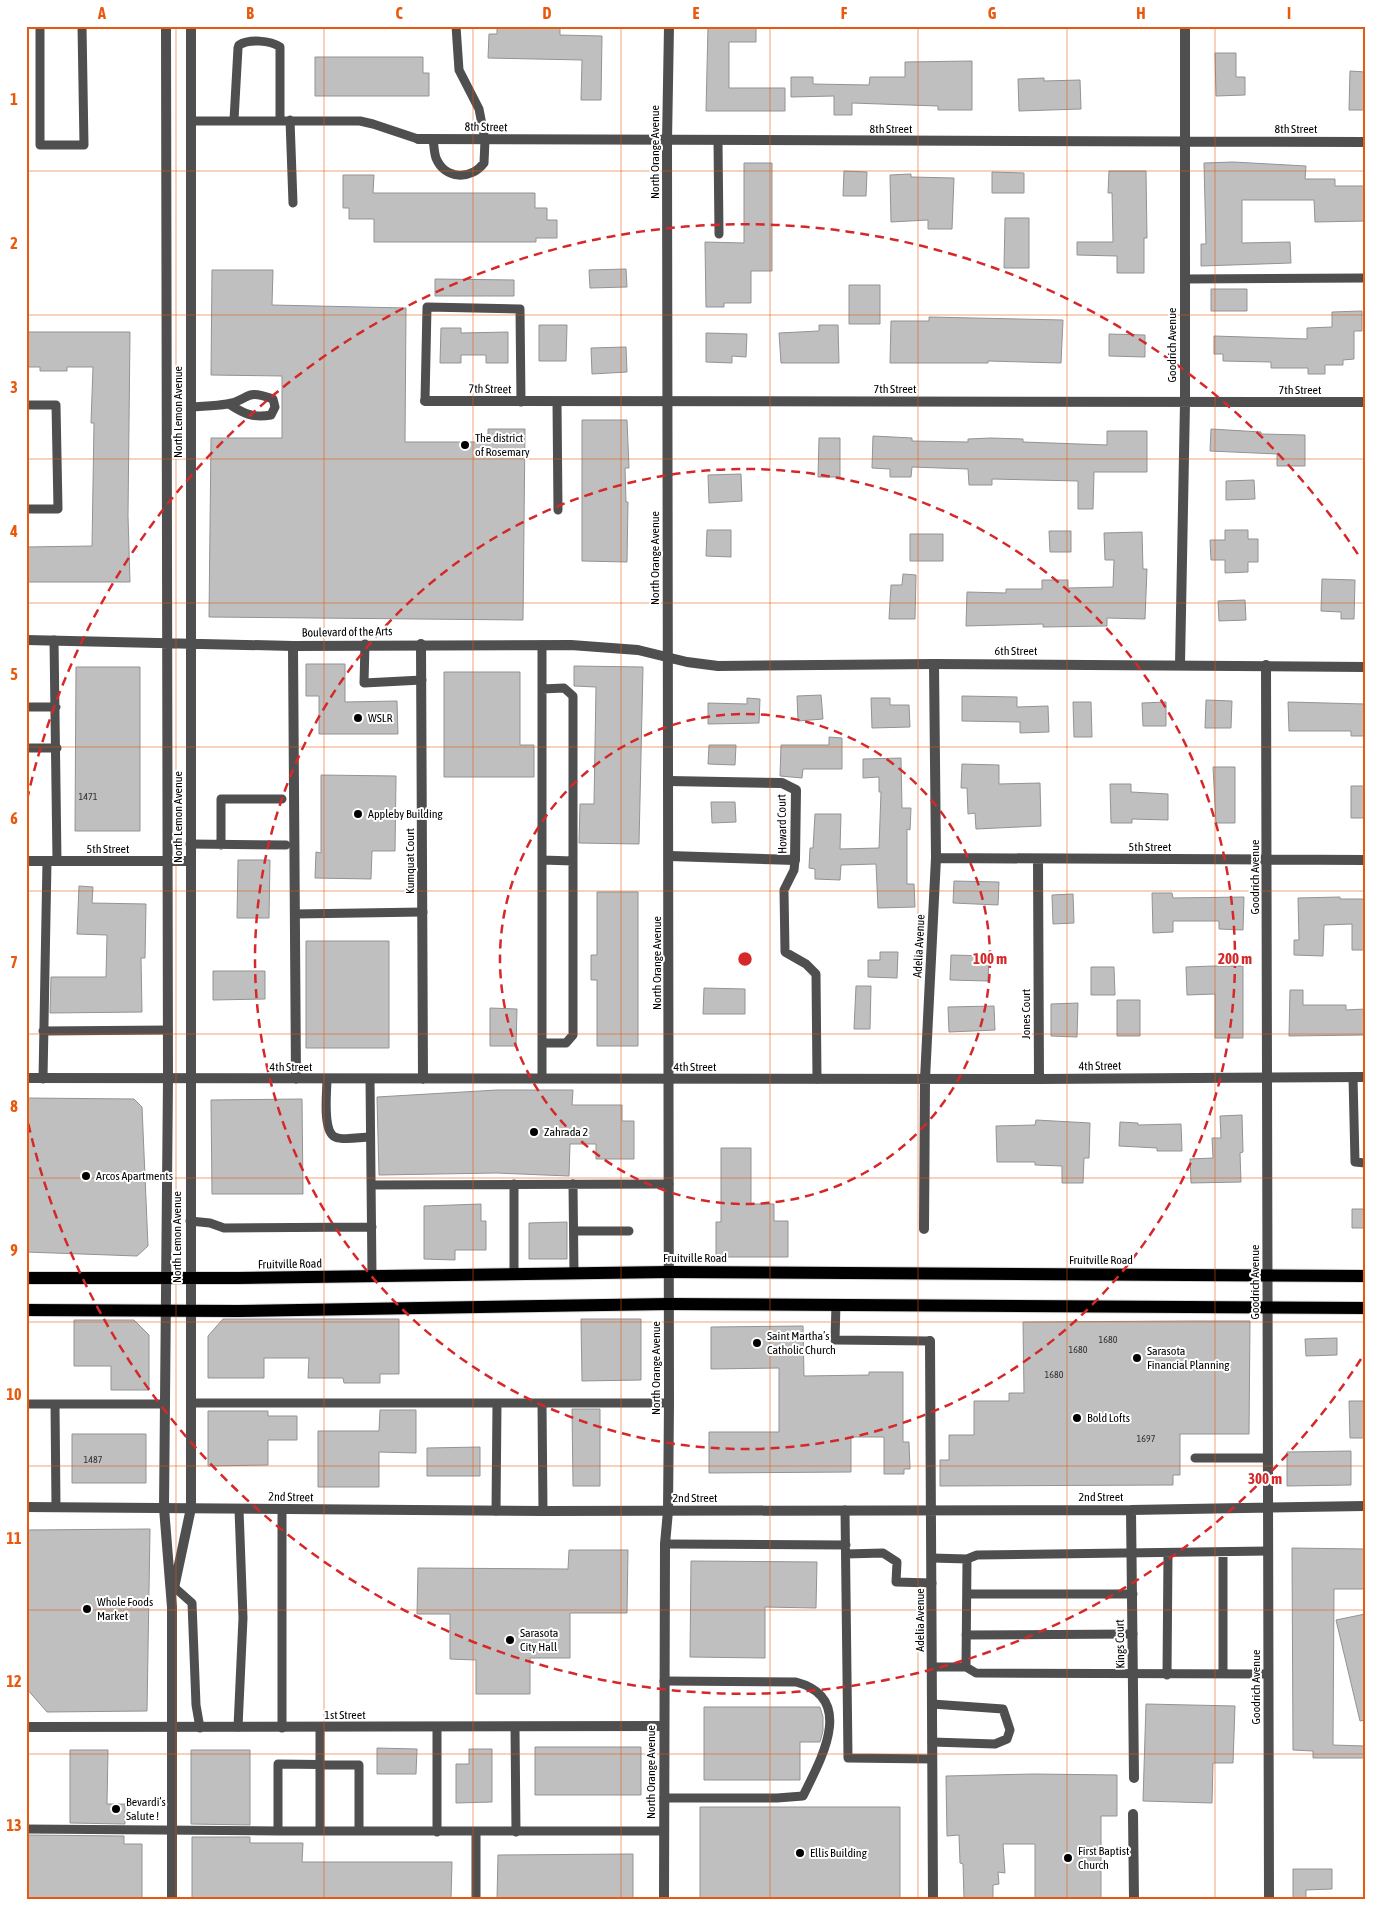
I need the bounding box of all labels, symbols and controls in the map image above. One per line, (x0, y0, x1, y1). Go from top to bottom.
text: A (97, 4, 106, 22)
text: B (246, 4, 254, 22)
text: C (395, 4, 403, 22)
text: D (543, 4, 552, 22)
text: E (693, 4, 700, 22)
text: F (841, 4, 848, 22)
text: G (988, 4, 997, 22)
text: H (1136, 4, 1146, 22)
text: I (1287, 4, 1291, 22)
text: 1 (10, 90, 18, 108)
street label: North Orange Avenue (648, 105, 662, 199)
street label: 8th Street (464, 120, 508, 134)
street label: 8th Street (870, 122, 913, 136)
street label: 8th Street (1275, 122, 1318, 136)
text: 2 (10, 234, 18, 252)
street label: Goodrich Avenue (1165, 308, 1179, 382)
street label: North Lemon Avenue (171, 366, 185, 458)
text: 3 (10, 378, 18, 396)
street label: 7th Street (468, 382, 512, 396)
street label: 7th Street (874, 382, 917, 396)
street label: 7th Street (1279, 383, 1322, 397)
place label: The district of Rosemary (475, 431, 530, 459)
marker: The district of Rosemary (459, 439, 471, 451)
street label: North Orange Avenue (648, 511, 662, 605)
text: 4 (9, 522, 18, 540)
street label: Boulevard of the Arts (302, 624, 392, 640)
street label: 6th Street (995, 644, 1038, 658)
text: 5 (10, 665, 18, 683)
place label: WSLR (368, 711, 392, 725)
marker: WSLR (352, 712, 364, 724)
street label: North Lemon Avenue (171, 771, 185, 863)
house number: 1471 (79, 791, 98, 802)
street label: Howard Court (774, 793, 790, 854)
place label: Appleby Building (368, 807, 443, 821)
marker: Appleby Building (352, 808, 364, 820)
text: 6 (10, 809, 18, 827)
street label: Kumquat Court (403, 827, 417, 894)
street label: 5th Street (1129, 840, 1172, 854)
street label: Goodrich Avenue (1248, 840, 1262, 914)
street label: 5th Street (87, 842, 130, 856)
street label: Adelia Avenue (910, 914, 928, 978)
street label: North Orange Avenue (650, 916, 664, 1010)
centre of rings (736, 950, 754, 968)
text: 100 m (973, 950, 1007, 967)
text: 200 m (1218, 950, 1252, 967)
text: 7 (10, 953, 18, 971)
street label: Jones Court (1019, 988, 1033, 1039)
street label: 4th Street (1078, 1059, 1122, 1073)
street label: 4th Street (270, 1060, 313, 1074)
street label: 4th Street (674, 1060, 717, 1074)
text: 8 (10, 1097, 18, 1115)
place label: Zahrada 2 (544, 1125, 588, 1139)
marker: Zahrada 2 (528, 1126, 540, 1138)
place label: Arcos Apartments (96, 1169, 173, 1183)
marker: Arcos Apartments (80, 1170, 92, 1182)
street label: North Lemon Avenue (170, 1191, 184, 1283)
text: 9 (10, 1241, 18, 1259)
street label: Goodrich Avenue (1248, 1245, 1262, 1319)
street label: Fruitville Road (663, 1251, 727, 1265)
street label: Fruitville Road (1069, 1253, 1133, 1267)
street label: Fruitville Road (258, 1256, 322, 1272)
street label: North Orange Avenue (649, 1321, 663, 1415)
place label: Saint Martha’s Catholic Church (767, 1329, 836, 1357)
house number: 1680 (1099, 1334, 1118, 1345)
marker: Saint Martha’s Catholic Church (751, 1337, 763, 1349)
house number: 1680 (1069, 1344, 1088, 1355)
place label: Sarasota Financial Planning (1147, 1344, 1230, 1372)
marker: Sarasota Financial Planning (1131, 1352, 1143, 1364)
house number: 1680 (1045, 1369, 1064, 1380)
text: 10 (6, 1385, 22, 1403)
place label: Bold Lofts (1087, 1411, 1130, 1425)
marker: Bold Lofts (1071, 1412, 1083, 1424)
house number: 1697 (1137, 1433, 1156, 1444)
house number: 1487 (84, 1454, 103, 1465)
text: 300 m (1248, 1470, 1282, 1487)
street label: 2nd Street (268, 1490, 314, 1504)
street label: 2nd Street (1078, 1490, 1124, 1504)
street label: 2nd Street (672, 1491, 718, 1505)
text: 11 (6, 1529, 22, 1547)
street label: Adelia Avenue (913, 1588, 927, 1652)
place label: Whole Foods Market (97, 1595, 153, 1623)
marker: Whole Foods Market (81, 1603, 93, 1615)
street label: Kings Court (1113, 1619, 1127, 1669)
place label: Sarasota City Hall (520, 1626, 558, 1654)
marker: Sarasota City Hall (504, 1634, 516, 1646)
street label: Goodrich Avenue (1249, 1650, 1263, 1724)
text: 12 (6, 1672, 22, 1690)
street label: 1st Street (324, 1708, 366, 1722)
street label: North Orange Avenue (644, 1725, 658, 1819)
place label: Bevardi’s Salute ! (126, 1795, 166, 1823)
marker: Bevardi’s Salute ! (110, 1803, 122, 1815)
text: 13 (6, 1816, 22, 1834)
place label: First Baptist Church (1078, 1844, 1130, 1872)
place label: Ellis Building (810, 1846, 868, 1860)
marker: Ellis Building (794, 1847, 806, 1859)
marker: First Baptist Church (1062, 1852, 1074, 1864)

